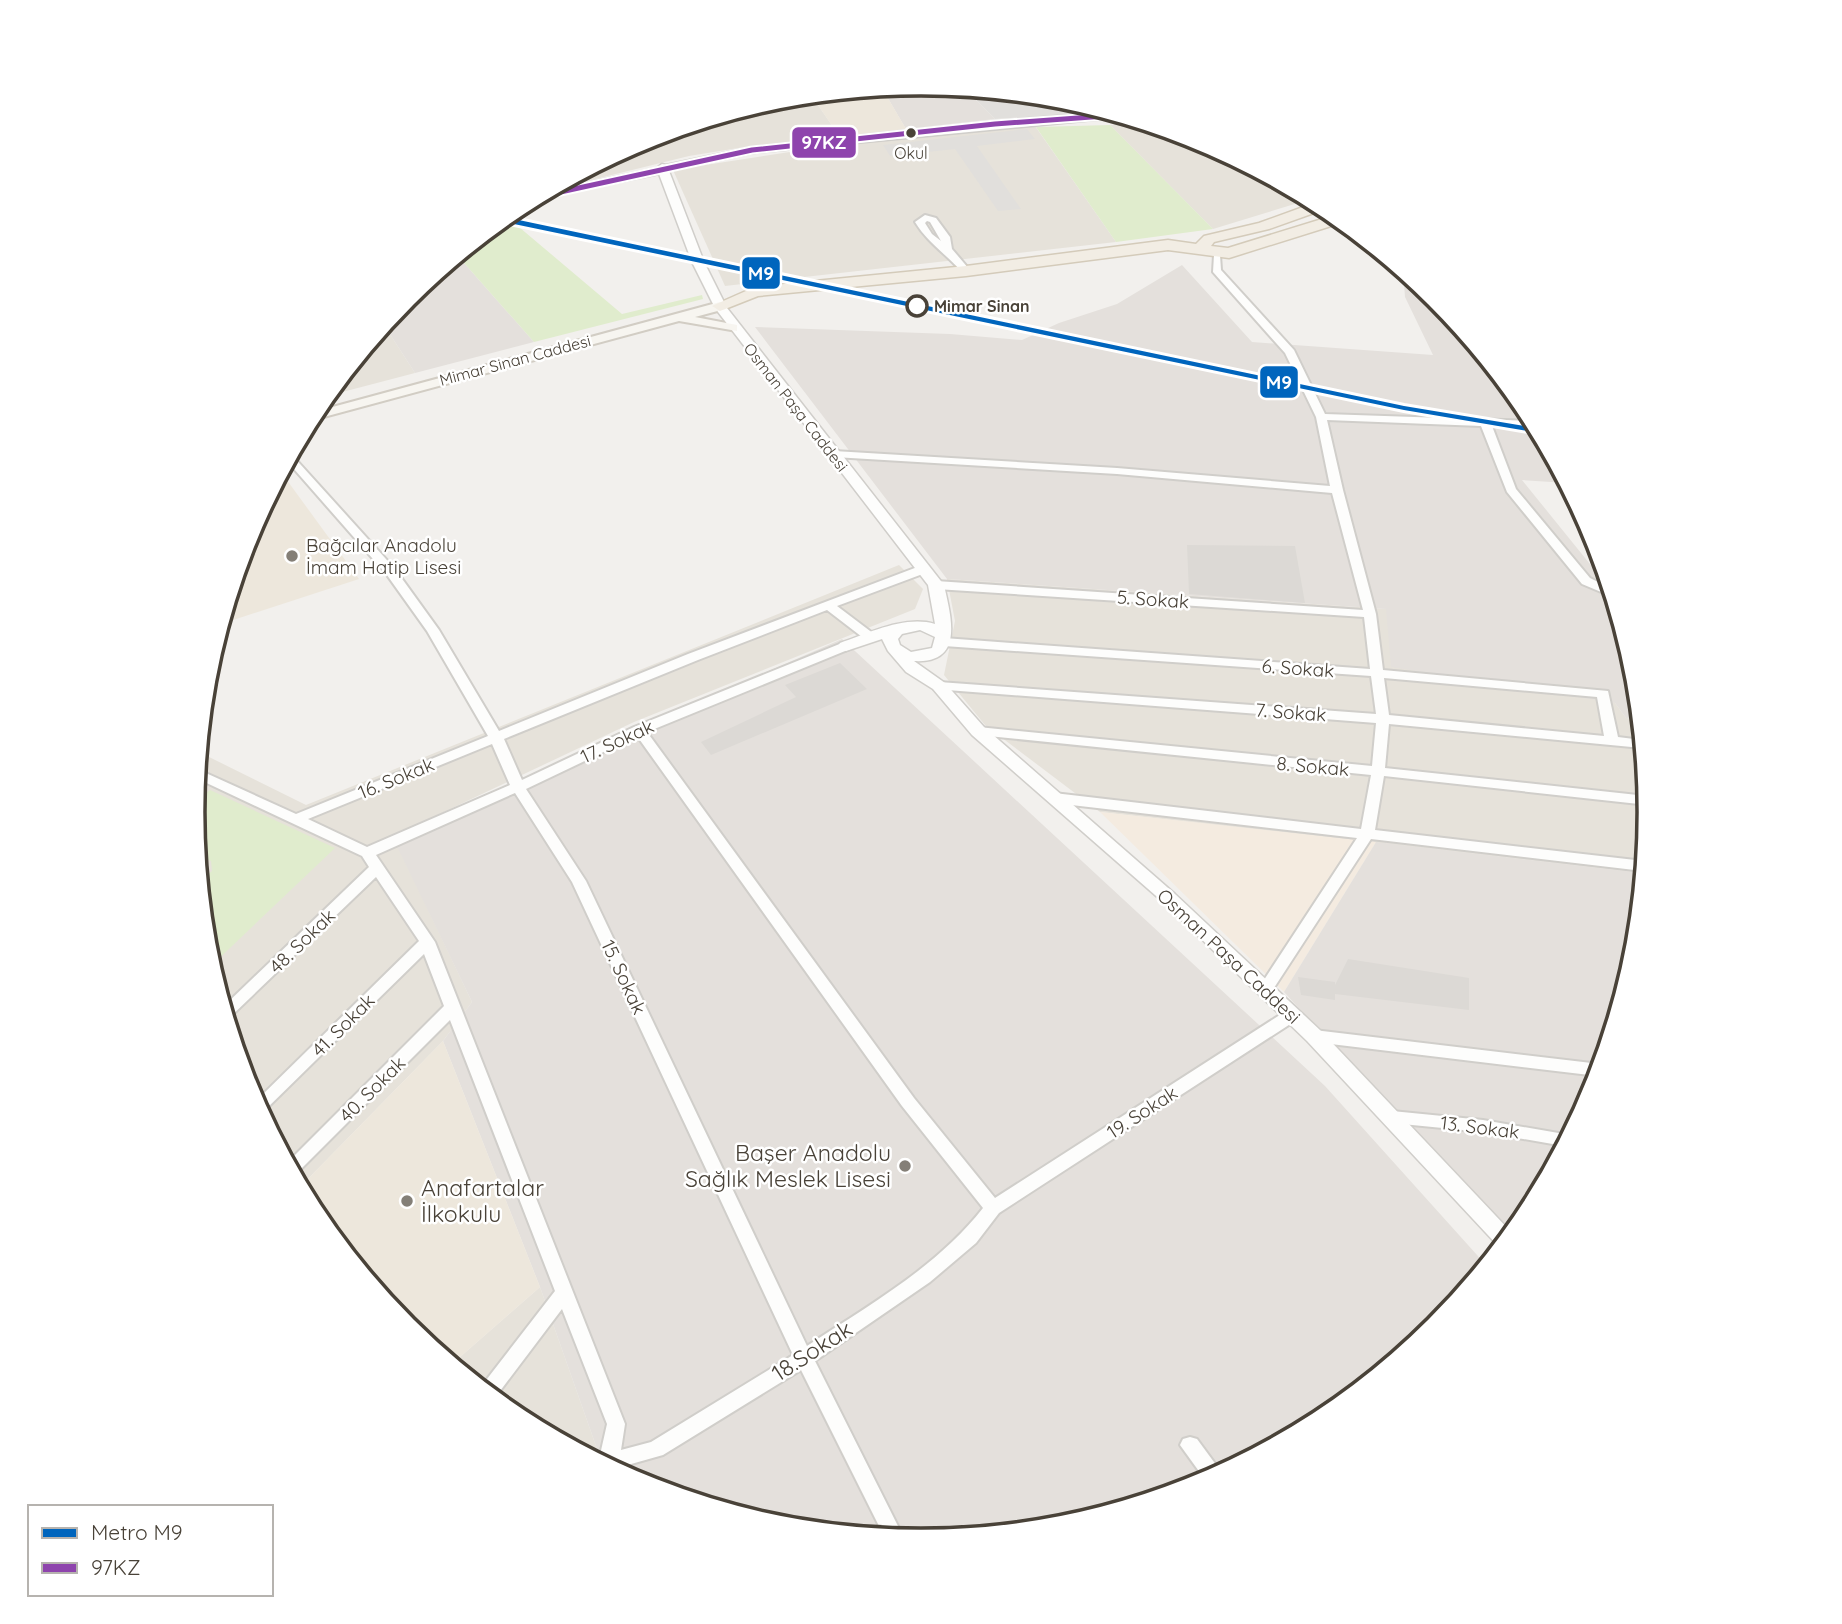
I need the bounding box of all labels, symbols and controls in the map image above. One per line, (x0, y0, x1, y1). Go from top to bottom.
line badge: 97KZ (791, 126, 857, 159)
marker: Okul (904, 126, 918, 140)
text: 97KZ (801, 130, 847, 154)
place label: Okul (894, 143, 928, 163)
line badge: M9 (741, 256, 781, 290)
text: M9 (748, 261, 774, 285)
marker: Mimar Sinan (906, 295, 928, 317)
place label: Mimar Sinan (934, 296, 1030, 316)
street label: Mimar Sinan Caddesi (437, 330, 593, 390)
street label: Osman Paşa Caddesi (740, 339, 852, 475)
line badge: M9 (1259, 365, 1299, 399)
text: M9 (1266, 370, 1292, 394)
place label: Bağcılar Anadolu İmam Hatip Lisesi (306, 533, 461, 579)
marker: Bağcılar Anadolu İmam Hatip Lisesi (284, 548, 300, 564)
street label: 5. Sokak (1116, 585, 1190, 613)
street label: 6. Sokak (1261, 653, 1335, 683)
street label: 7. Sokak (1255, 698, 1327, 726)
street label: 17. Sokak (577, 714, 657, 768)
street label: 8. Sokak (1276, 751, 1350, 781)
street label: 16. Sokak (355, 752, 437, 804)
street label: Osman Paşa Caddesi (1152, 883, 1306, 1029)
street label: 48. Sokak (264, 904, 340, 978)
street label: 15. Sokak (596, 936, 652, 1018)
street label: 41. Sokak (306, 988, 380, 1062)
street label: 40. Sokak (334, 1051, 410, 1127)
street label: 19. Sokak (1102, 1080, 1182, 1144)
street label: 13. Sokak (1439, 1110, 1521, 1144)
place label: Başer Anadolu Sağlık Meslek Lisesi (685, 1138, 891, 1193)
marker: Başer Anadolu Sağlık Meslek Lisesi (897, 1158, 913, 1174)
place label: Anafartalar İlkokulu (421, 1173, 544, 1228)
marker: Anafartalar İlkokulu (399, 1193, 415, 1209)
street label: 18.Sokak (766, 1314, 858, 1387)
legend (28, 1505, 273, 1596)
text: Metro M9 (91, 1519, 182, 1545)
text: 97KZ (91, 1554, 141, 1580)

